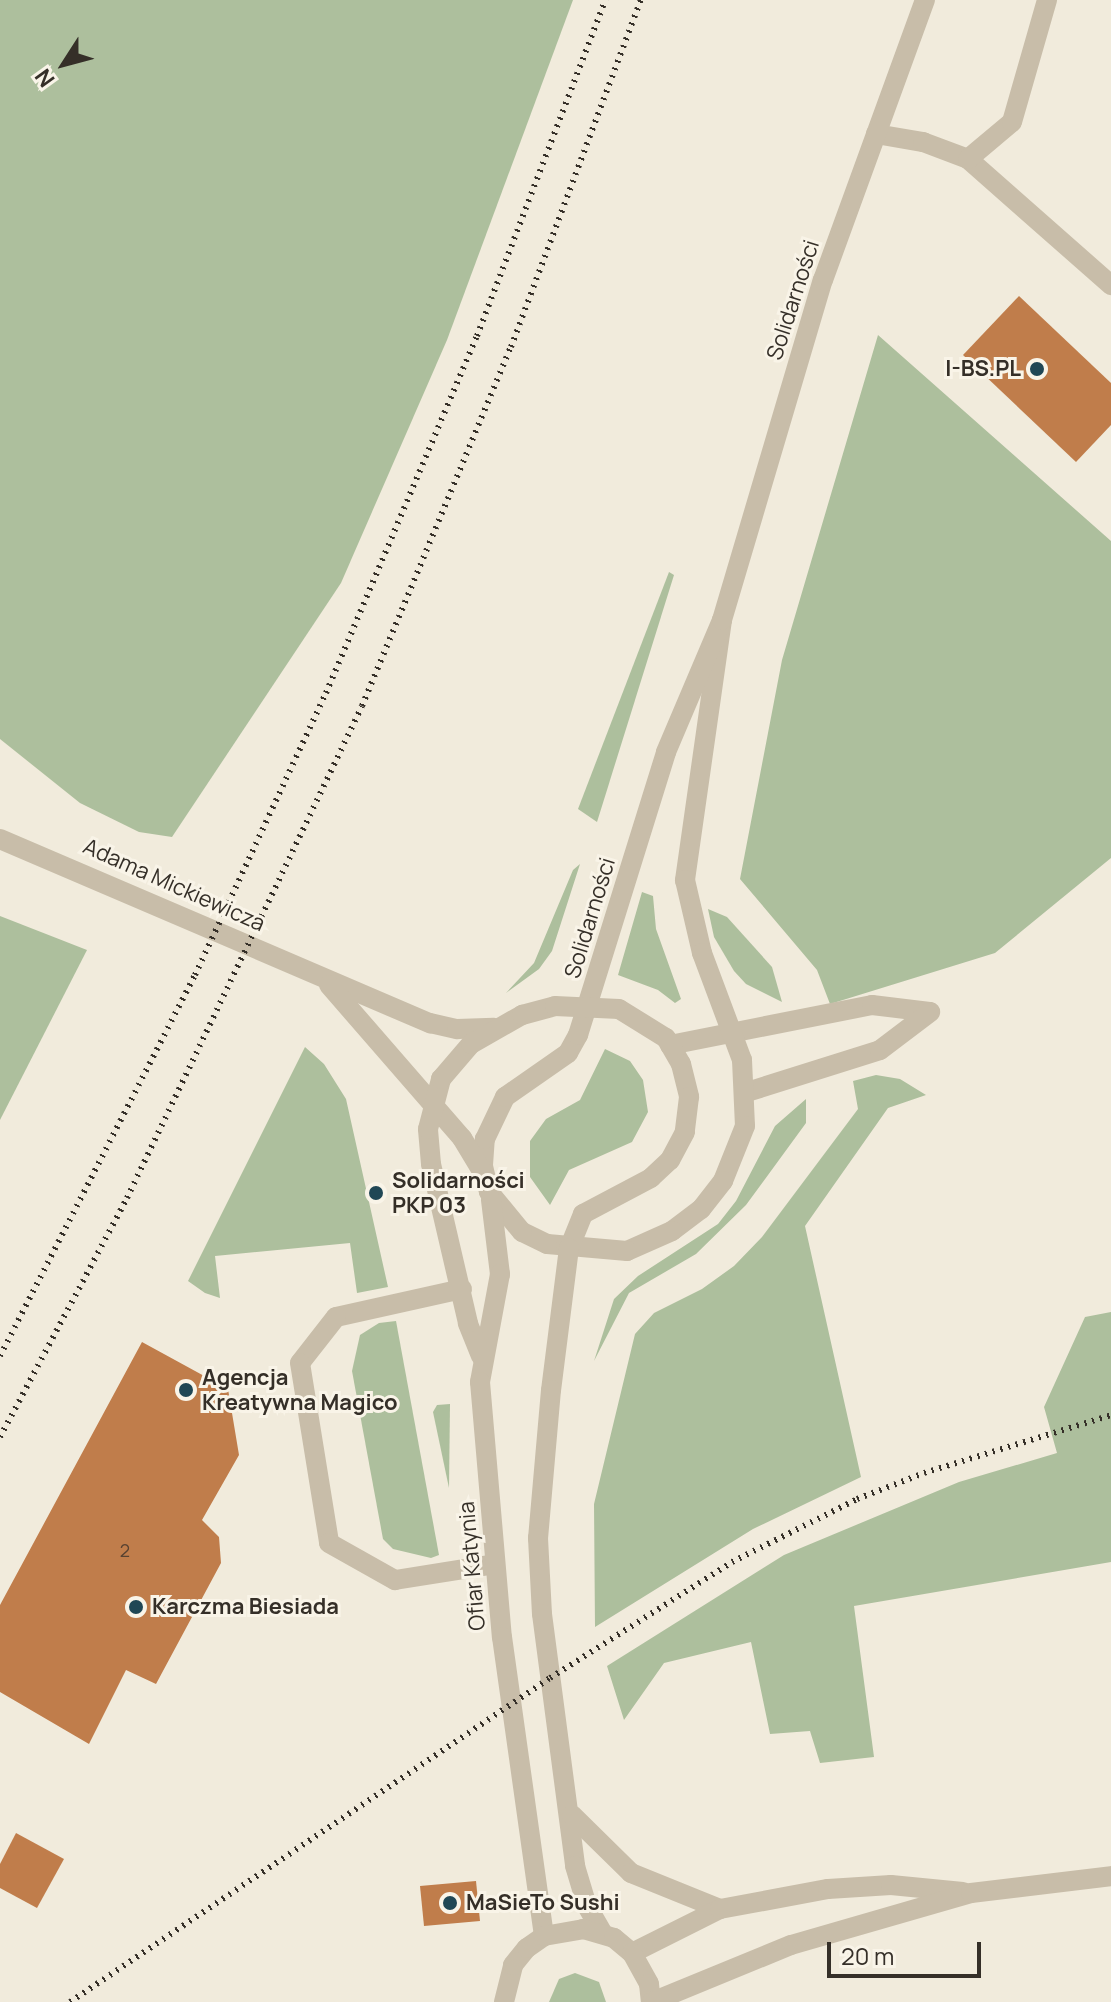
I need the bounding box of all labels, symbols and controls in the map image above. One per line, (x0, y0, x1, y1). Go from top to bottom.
north arrow (24, 24, 104, 104)
text: N (28, 63, 61, 93)
street label: Solidarności (761, 237, 825, 363)
place label: I-BS.PL (945, 356, 1021, 382)
marker: I-BS.PL (1028, 360, 1046, 378)
street label: Adama Mickiewicza (79, 833, 269, 937)
street label: Solidarności (559, 855, 621, 981)
place label: Solidarności PKP 03 (392, 1167, 525, 1218)
marker: Solidarności PKP 03 (367, 1184, 385, 1202)
place label: Agencja Kreatywna Magico (202, 1364, 398, 1416)
marker: Agencja Kreatywna Magico (177, 1381, 195, 1399)
street label: Ofiar Katynia (453, 1500, 491, 1632)
house number: 2 (120, 1539, 130, 1561)
place label: Karczma Biesiada (152, 1594, 339, 1620)
marker: Karczma Biesiada (127, 1598, 145, 1616)
place label: MaSieTo Sushi (466, 1890, 620, 1916)
marker: MaSieTo Sushi (441, 1894, 459, 1912)
scale bar (831, 1926, 985, 1976)
text: 20 m (841, 1939, 894, 1972)

